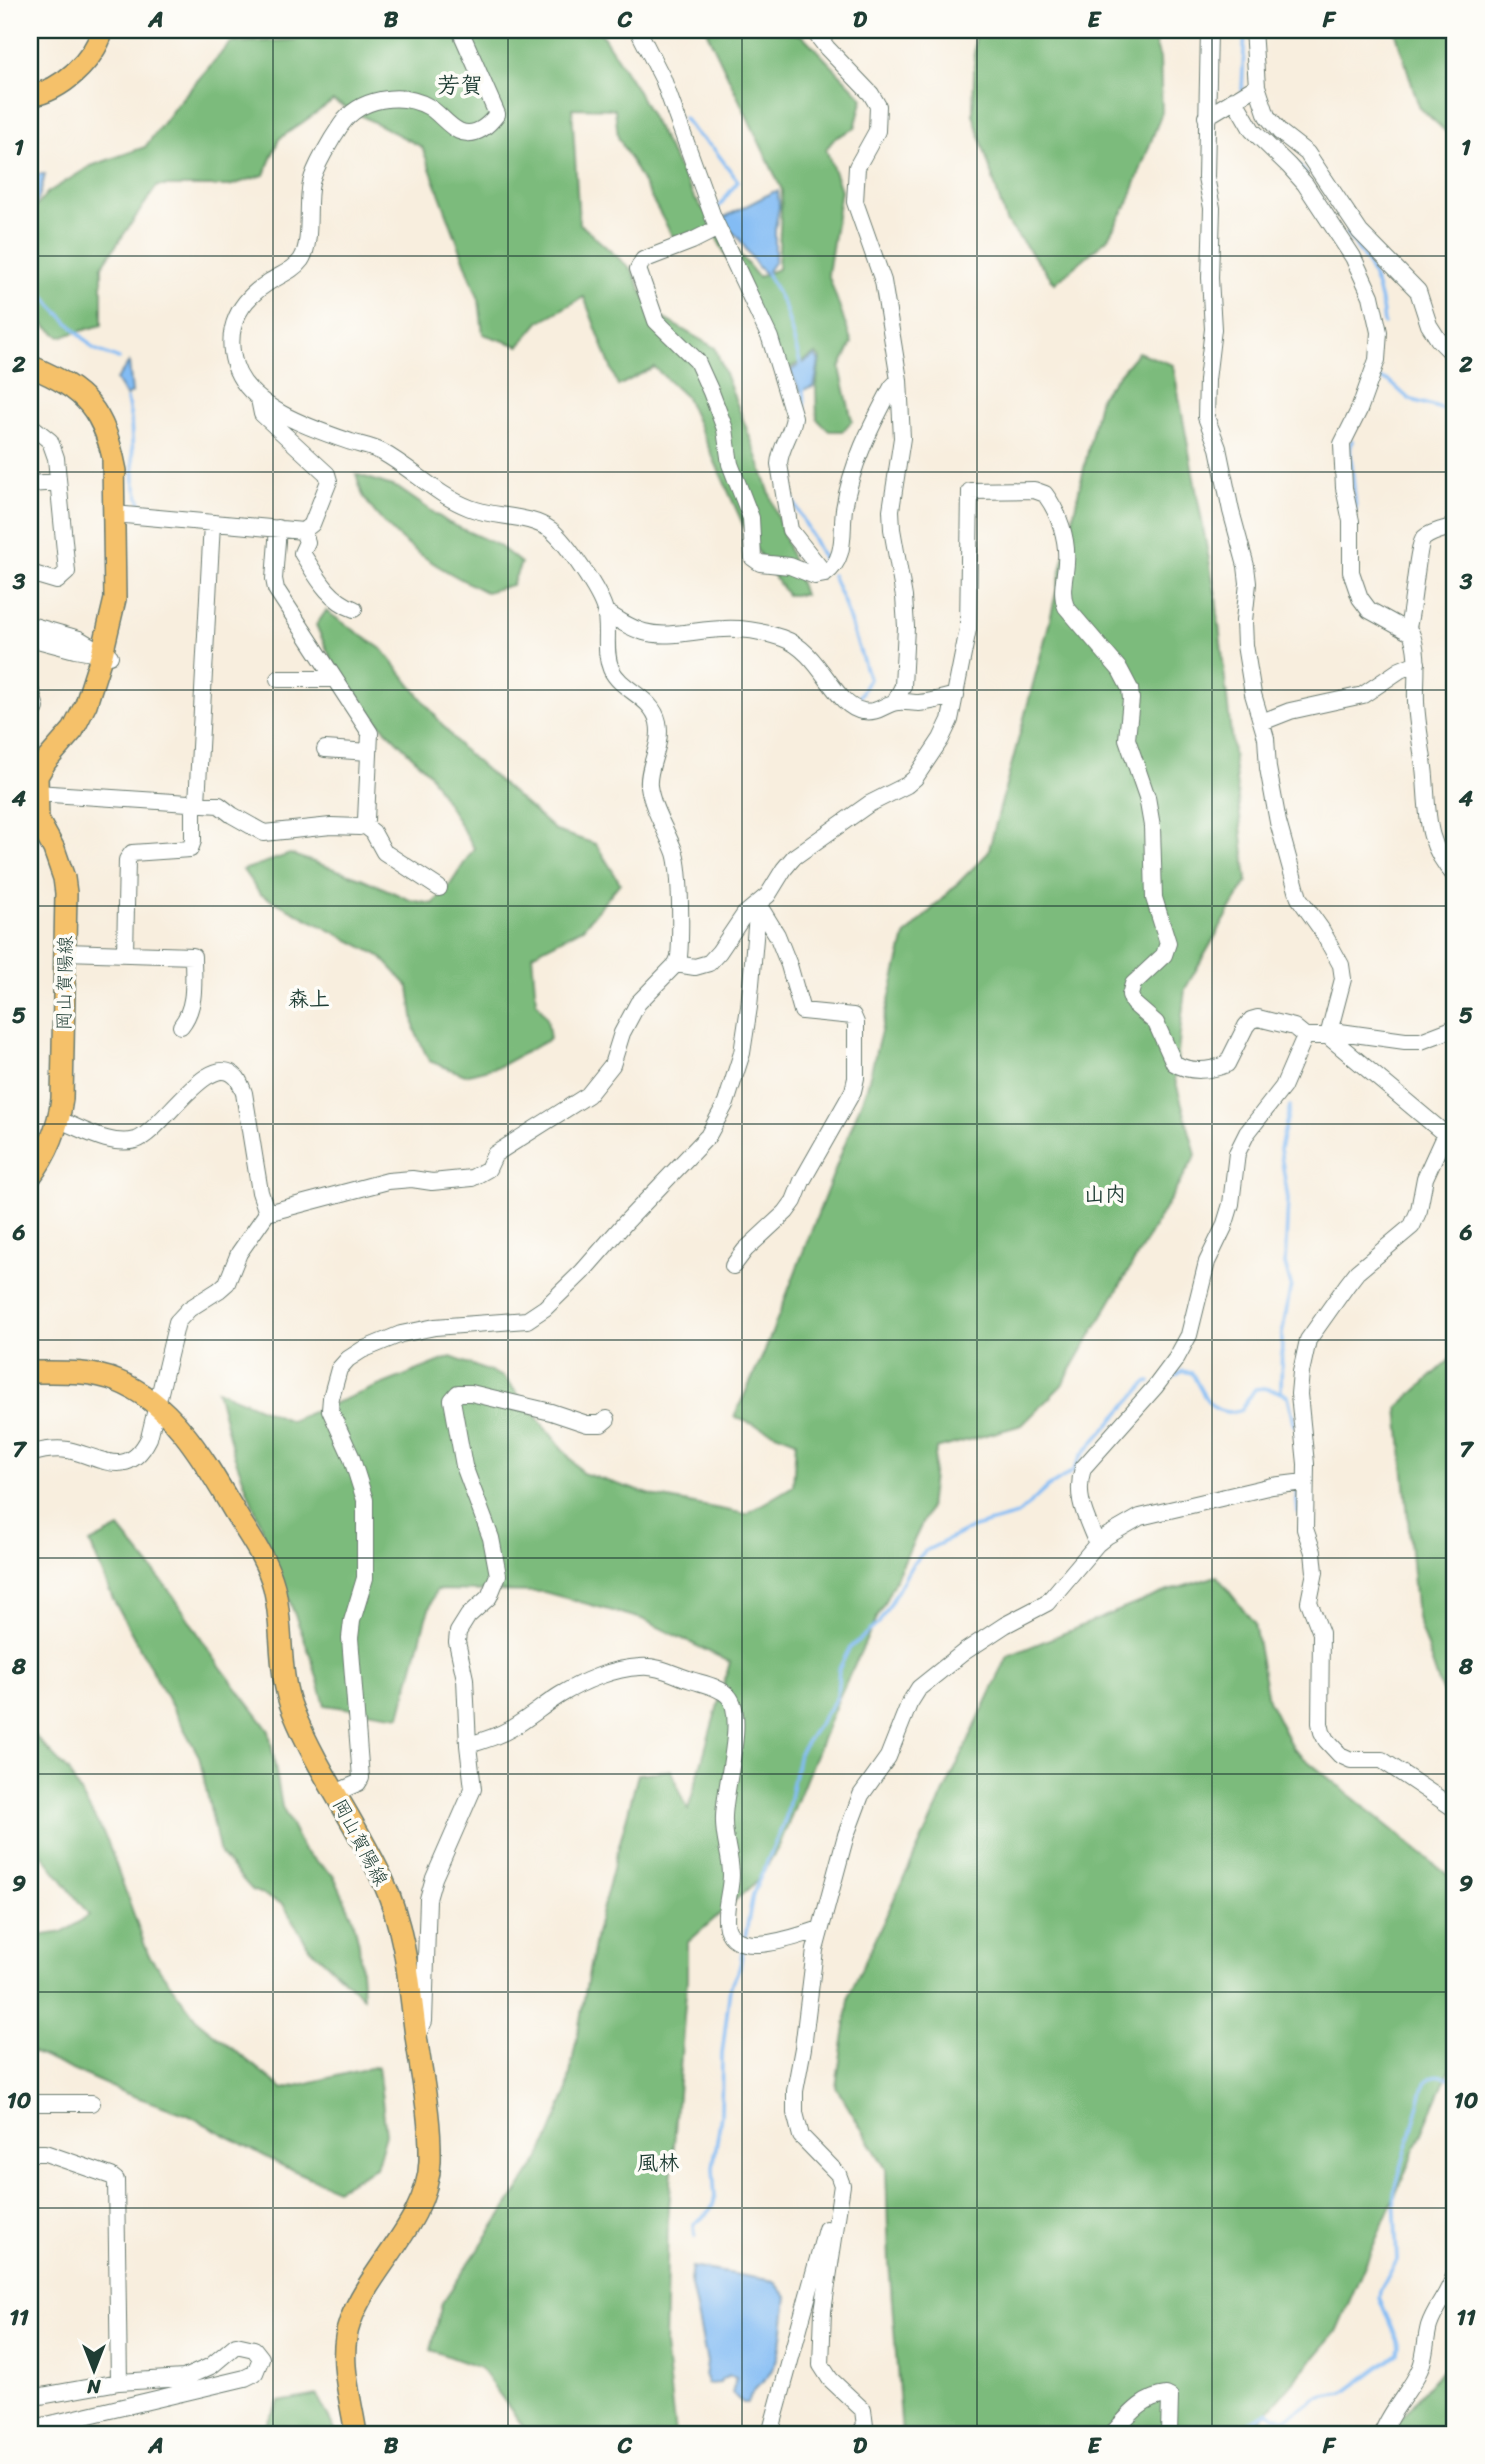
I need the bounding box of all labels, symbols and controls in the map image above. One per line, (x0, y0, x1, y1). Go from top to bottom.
text: A (147, 0, 164, 40)
text: B (384, 0, 399, 40)
text: C (617, 0, 633, 40)
text: D (853, 0, 868, 40)
text: E (1088, 0, 1103, 40)
text: F (1322, 0, 1337, 40)
district label: 芳賀 (437, 65, 483, 106)
text: 1 (14, 127, 24, 168)
text: 1 (1461, 127, 1471, 168)
text: 2 (11, 344, 26, 385)
text: 2 (1458, 344, 1473, 385)
text: 3 (12, 561, 26, 602)
text: 3 (1459, 561, 1473, 602)
text: 4 (11, 778, 27, 819)
text: 4 (1458, 778, 1474, 819)
street label: 岡山賀陽線 (47, 935, 82, 1031)
district label: 森上 (288, 980, 330, 1018)
text: 5 (12, 995, 26, 1036)
text: 5 (1459, 995, 1473, 1036)
district label: 山内 (1084, 1175, 1126, 1213)
text: 6 (11, 1212, 26, 1253)
text: 6 (1458, 1212, 1473, 1253)
text: 7 (12, 1429, 27, 1470)
text: 7 (1459, 1429, 1474, 1470)
text: 8 (11, 1646, 26, 1687)
text: 8 (1458, 1646, 1473, 1687)
street label: 岡山賀陽線 (324, 1793, 397, 1892)
text: 9 (12, 1863, 26, 1904)
text: 9 (1459, 1863, 1473, 1904)
text: 10 (7, 2080, 32, 2121)
text: 10 (1454, 2080, 1479, 2121)
district label: 風林 (637, 2144, 679, 2182)
text: 11 (9, 2297, 29, 2338)
text: 11 (1456, 2297, 1476, 2338)
north arrow (60, 2334, 130, 2404)
text: N (87, 2370, 102, 2403)
text: A (147, 2425, 164, 2464)
text: B (384, 2425, 399, 2464)
text: C (617, 2425, 633, 2464)
text: D (853, 2425, 868, 2464)
text: E (1088, 2425, 1103, 2464)
text: F (1322, 2425, 1337, 2464)

